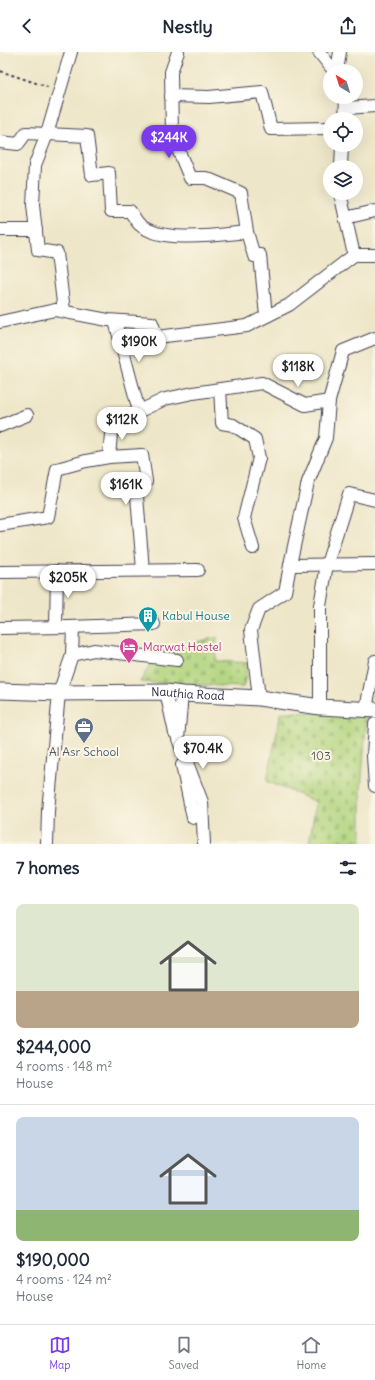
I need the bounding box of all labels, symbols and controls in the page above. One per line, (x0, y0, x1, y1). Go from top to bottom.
icon: back (16, 15, 38, 37)
text: Nestly (162, 15, 213, 38)
icon: share (337, 15, 359, 37)
north arrow (323, 64, 363, 104)
map controls (323, 64, 363, 200)
button: locate (323, 112, 363, 152)
pin: $244K (141, 125, 197, 159)
text: $244K (150, 129, 188, 146)
button: layers (323, 160, 363, 200)
pin: $190K (111, 329, 167, 363)
text: $190K (121, 333, 157, 350)
pin: $118K (270, 354, 326, 388)
text: $118K (282, 358, 314, 375)
pin: $112K (94, 407, 150, 441)
text: $112K (106, 411, 138, 428)
pin: $161K (98, 472, 154, 506)
text: $161K (110, 476, 142, 493)
pin: $205K (40, 565, 96, 599)
text: $205K (49, 569, 87, 586)
building icon: Kabul House (137, 605, 159, 633)
place label: Kabul House (162, 608, 230, 623)
hotel icon: Marwat Hostel (118, 636, 140, 664)
place label: Marwat Hostel (143, 639, 221, 654)
street label: Nauthia Road (151, 684, 225, 703)
office icon: Al Asr School (73, 716, 95, 744)
pin: $70.4K (170, 736, 236, 770)
text: $70.4K (183, 740, 223, 757)
place label: Al Asr School (49, 744, 119, 759)
park label: 103 (311, 748, 331, 763)
text: 7 homes (16, 857, 80, 879)
icon: filters (337, 857, 359, 879)
icon: home (152, 930, 224, 1002)
text: $244,000 (16, 1036, 91, 1058)
text: 4 rooms · 148 m² (16, 1058, 112, 1075)
text: House (16, 1075, 53, 1092)
icon: home (152, 1143, 224, 1215)
text: $190,000 (16, 1249, 90, 1271)
text: 4 rooms · 124 m² (16, 1271, 112, 1288)
text: House (16, 1288, 53, 1305)
tab: Map (49, 1334, 71, 1372)
tab: Saved (169, 1334, 199, 1372)
tab: Home (296, 1334, 326, 1372)

